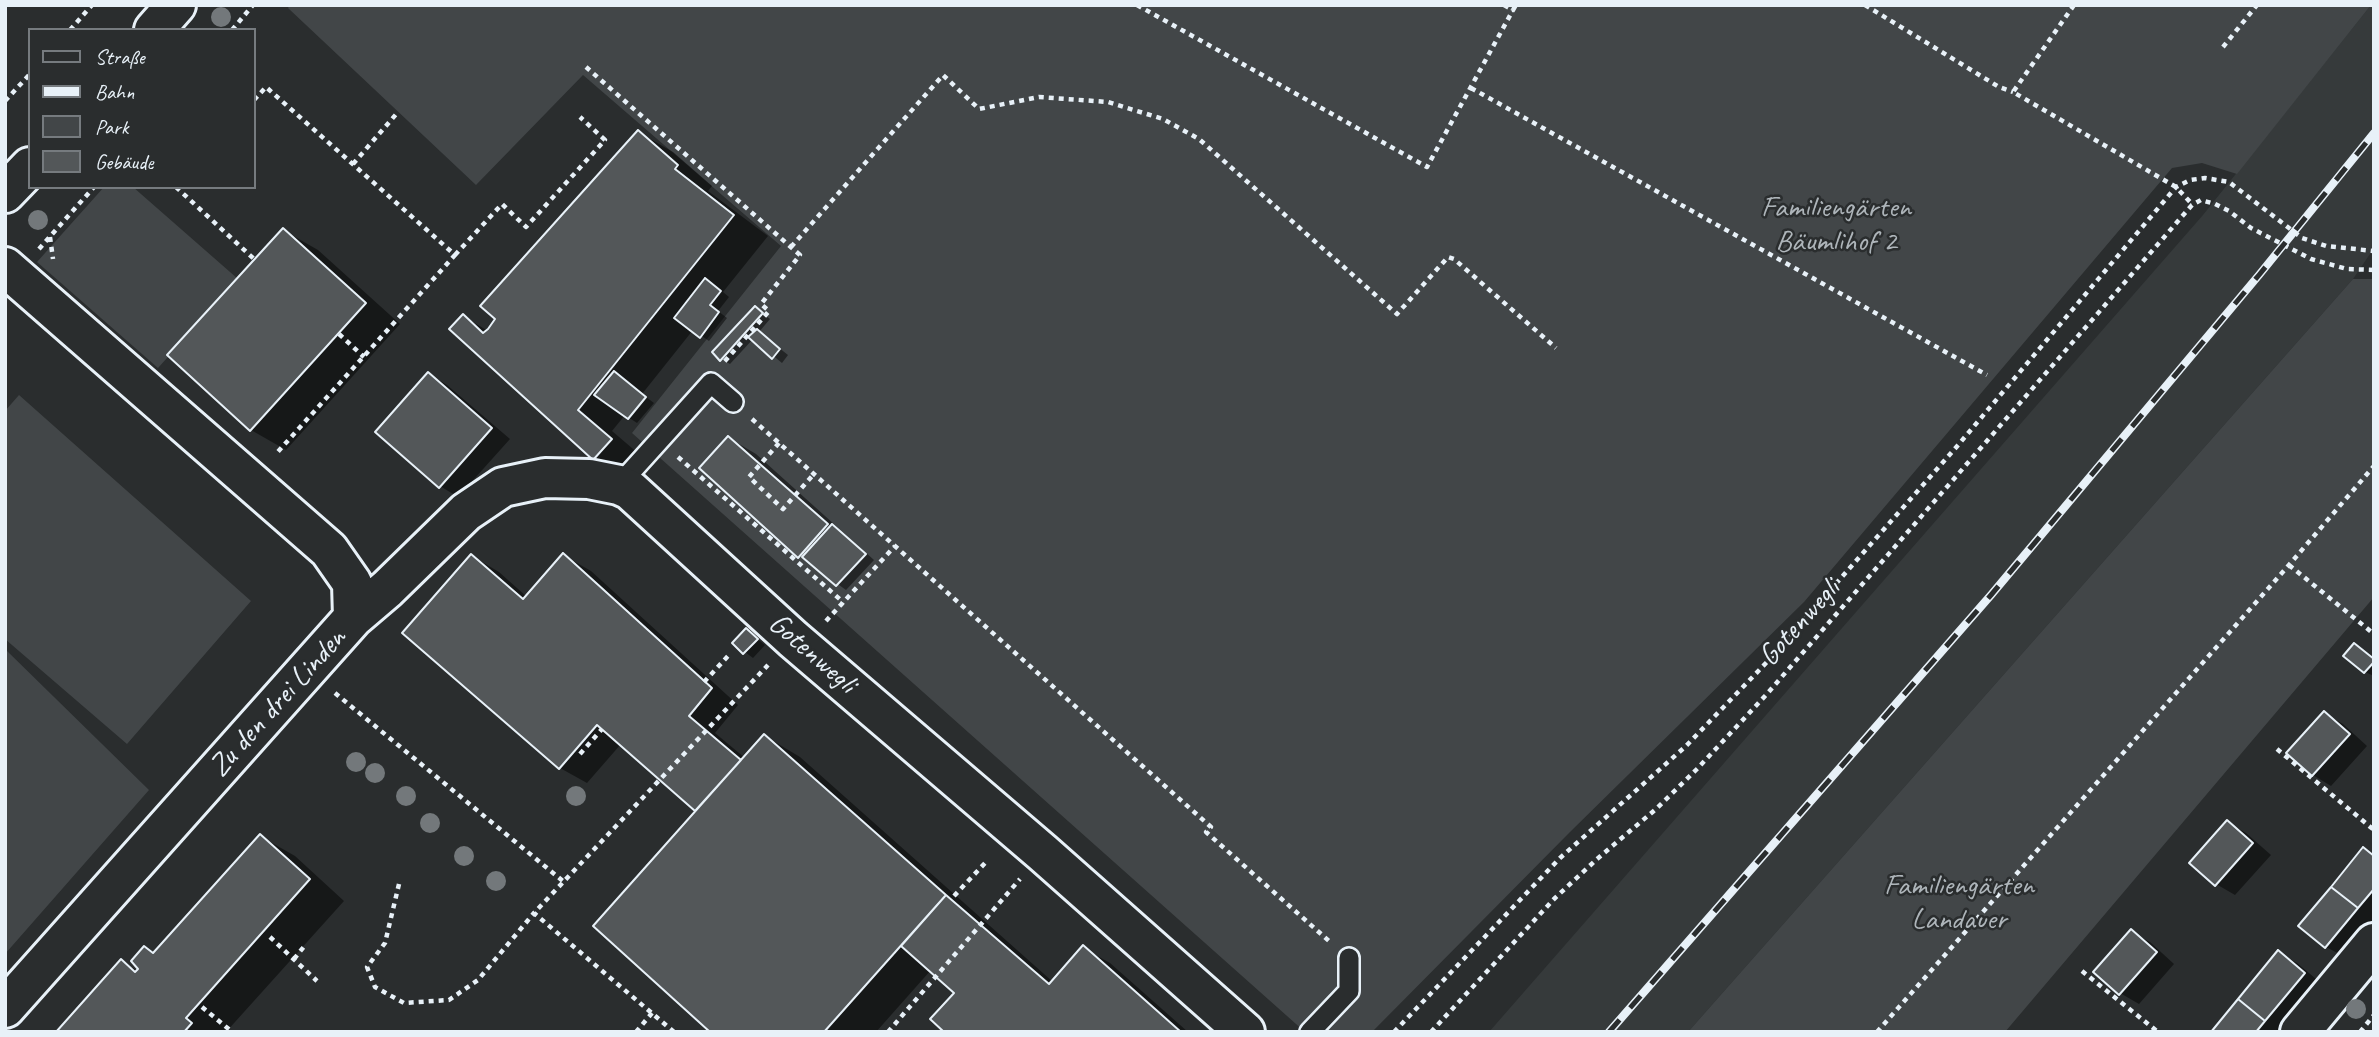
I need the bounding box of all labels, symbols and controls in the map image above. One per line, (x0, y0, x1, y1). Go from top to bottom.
legend (28, 28, 256, 189)
text: Straße (95, 44, 145, 70)
text: Bahn (95, 79, 134, 105)
text: Park (95, 114, 128, 140)
text: Gebäude (95, 149, 153, 175)
park label: Familiengärten Bäumlihof 2 (1761, 190, 1911, 260)
street label: Gotenwegli (1752, 572, 1848, 674)
street label: Gotenwegli (761, 606, 863, 702)
street label: Zu den drei Linden (202, 621, 354, 785)
park label: Familiengärten Landauer (1884, 868, 2034, 938)

